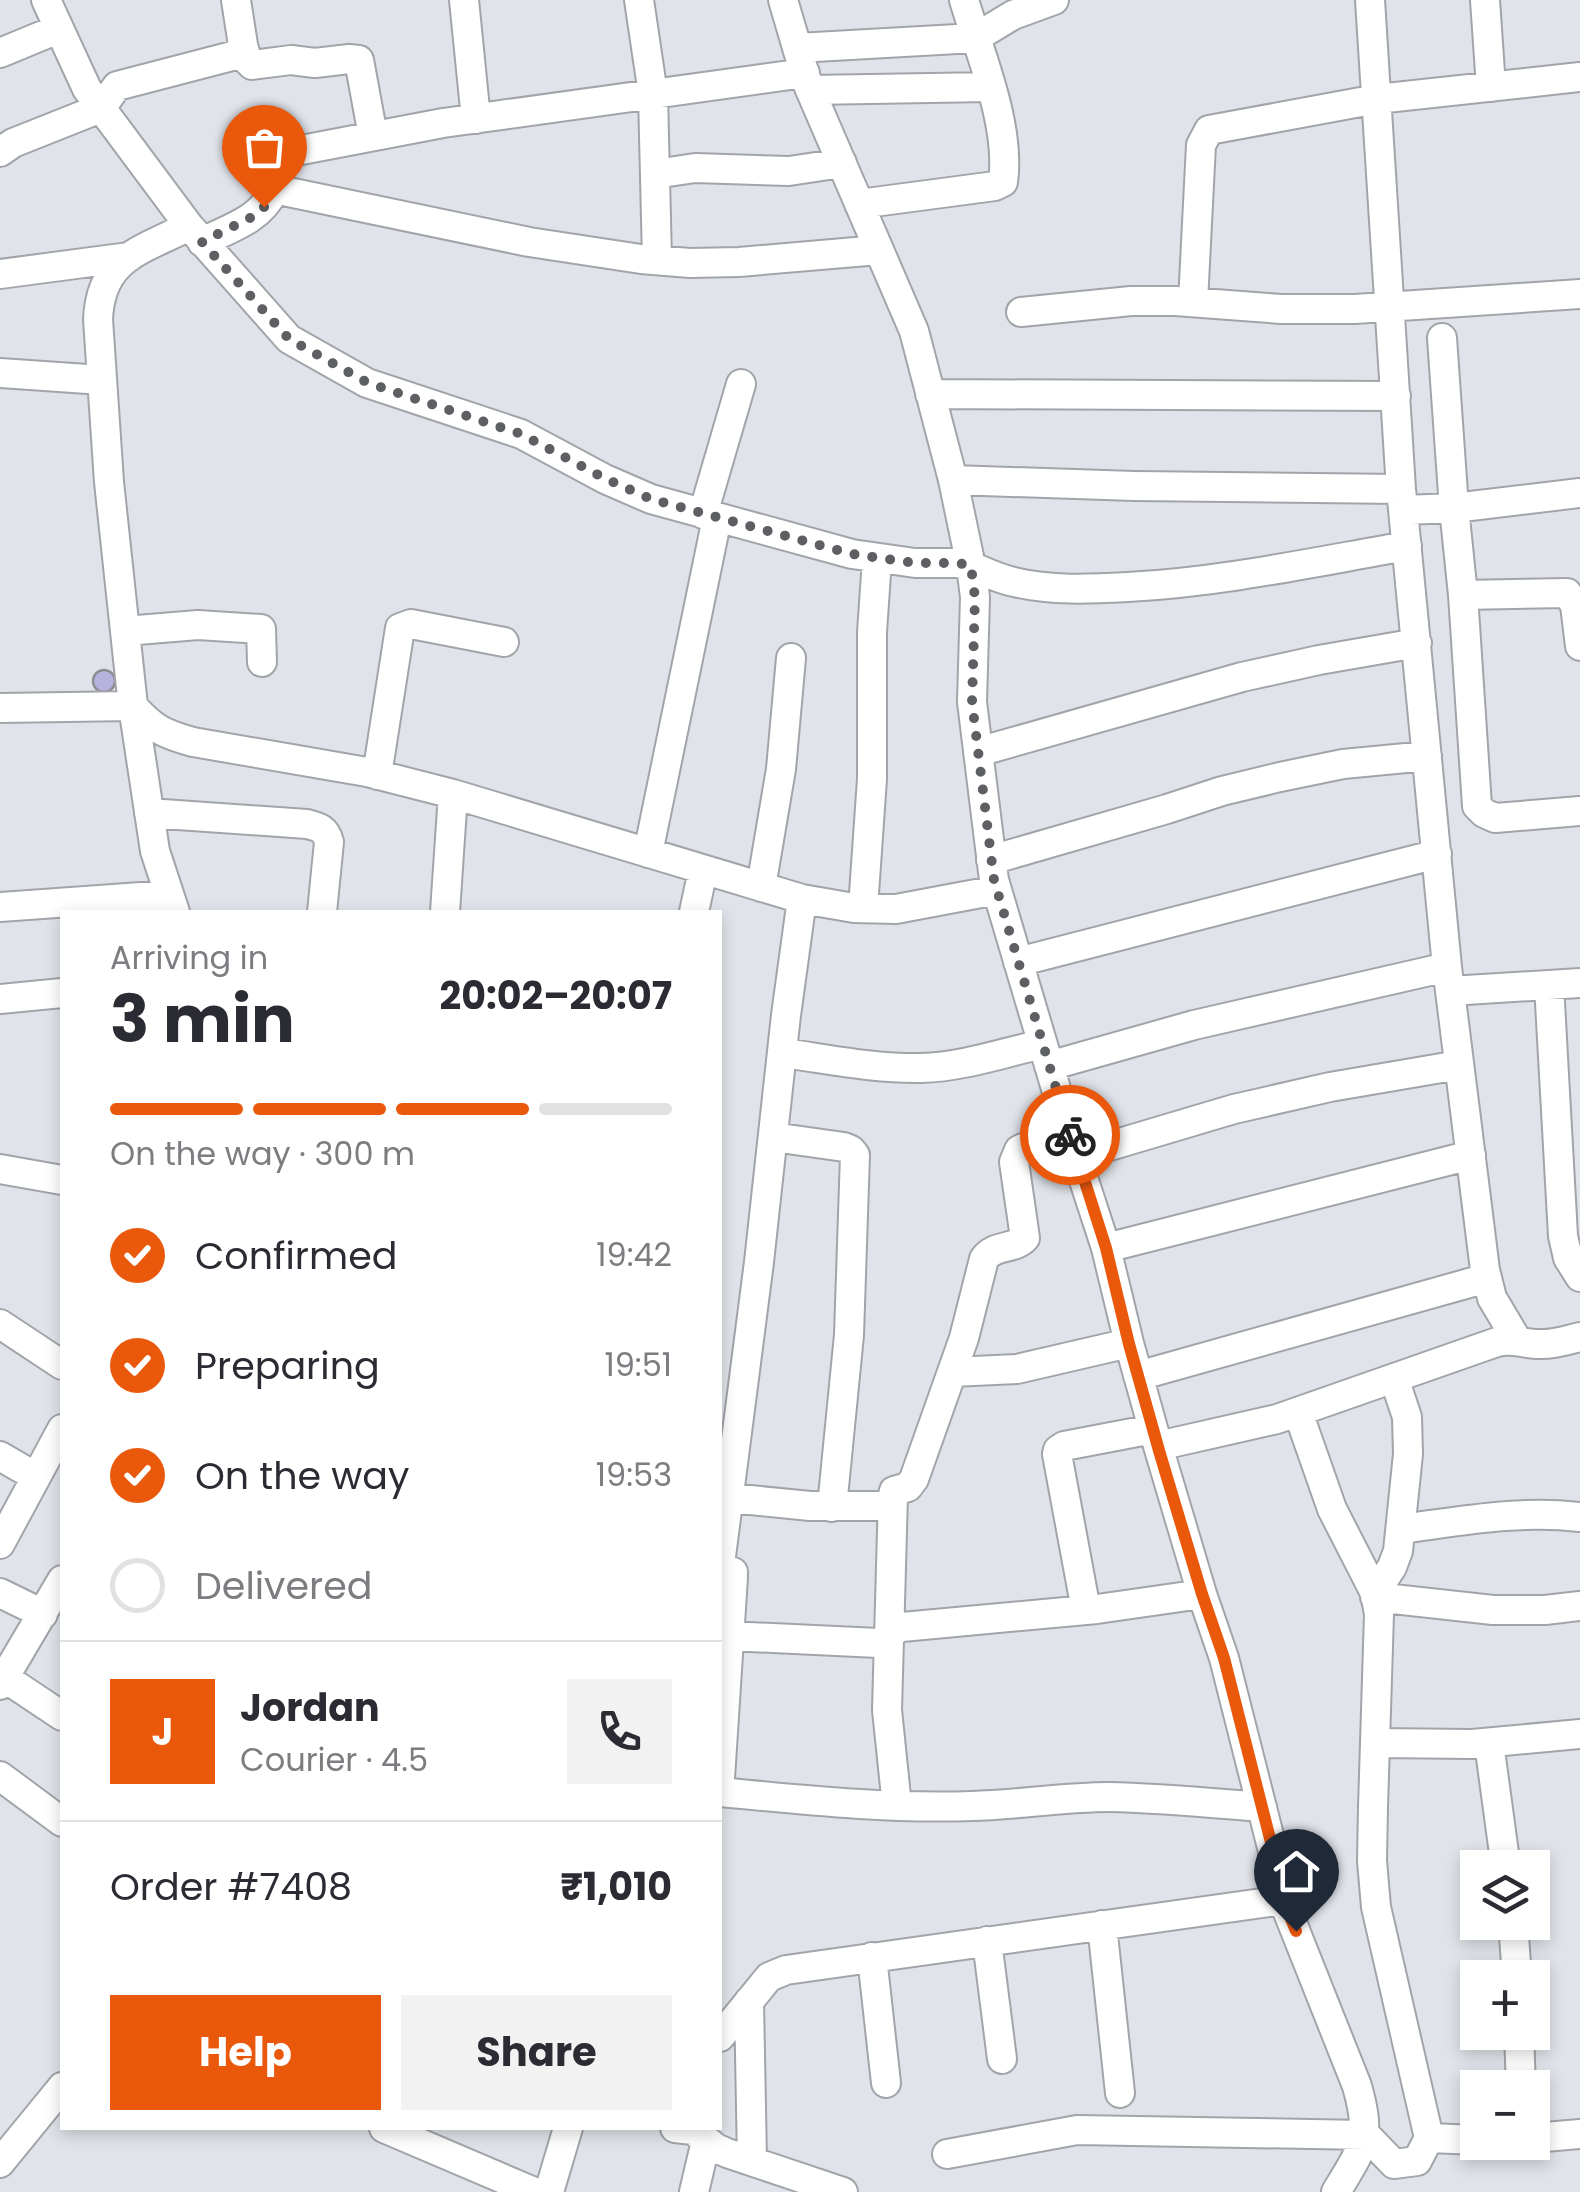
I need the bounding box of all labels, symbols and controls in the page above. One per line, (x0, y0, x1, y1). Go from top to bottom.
pin (222, 105, 307, 208)
icon: bag (237, 120, 292, 175)
text: Arriving in (110, 935, 268, 980)
text: 20:02–20:07 (439, 969, 672, 1022)
text: 3 min (110, 974, 295, 1065)
courier (1020, 1085, 1120, 1185)
icon: bike (1043, 1108, 1098, 1163)
text: On the way · 300 m (110, 1131, 415, 1176)
icon: check (110, 1228, 165, 1283)
text: Confirmed (195, 1229, 397, 1282)
text: 19:42 (596, 1232, 672, 1277)
icon: check (110, 1338, 165, 1393)
text: Preparing (195, 1339, 380, 1392)
text: 19:51 (604, 1342, 672, 1387)
icon: check (110, 1448, 165, 1503)
text: On the way (195, 1449, 409, 1502)
text: 19:53 (596, 1452, 672, 1497)
text: Delivered (195, 1559, 372, 1612)
button: phone (567, 1679, 672, 1784)
text: Jordan (240, 1681, 380, 1734)
text: J (152, 1705, 173, 1758)
text: Courier · 4.5 (240, 1737, 428, 1782)
pin (1254, 1829, 1339, 1932)
icon: home (1269, 1844, 1324, 1899)
map controls (1460, 1850, 1550, 2160)
button: layers (1460, 1850, 1550, 1940)
text: Order #7408 (110, 1860, 352, 1913)
text: ₹1,010 (560, 1860, 672, 1913)
button: + (1460, 1960, 1550, 2050)
button: Help (110, 1995, 381, 2110)
button: Share (401, 1995, 672, 2110)
button: − (1460, 2070, 1550, 2160)

